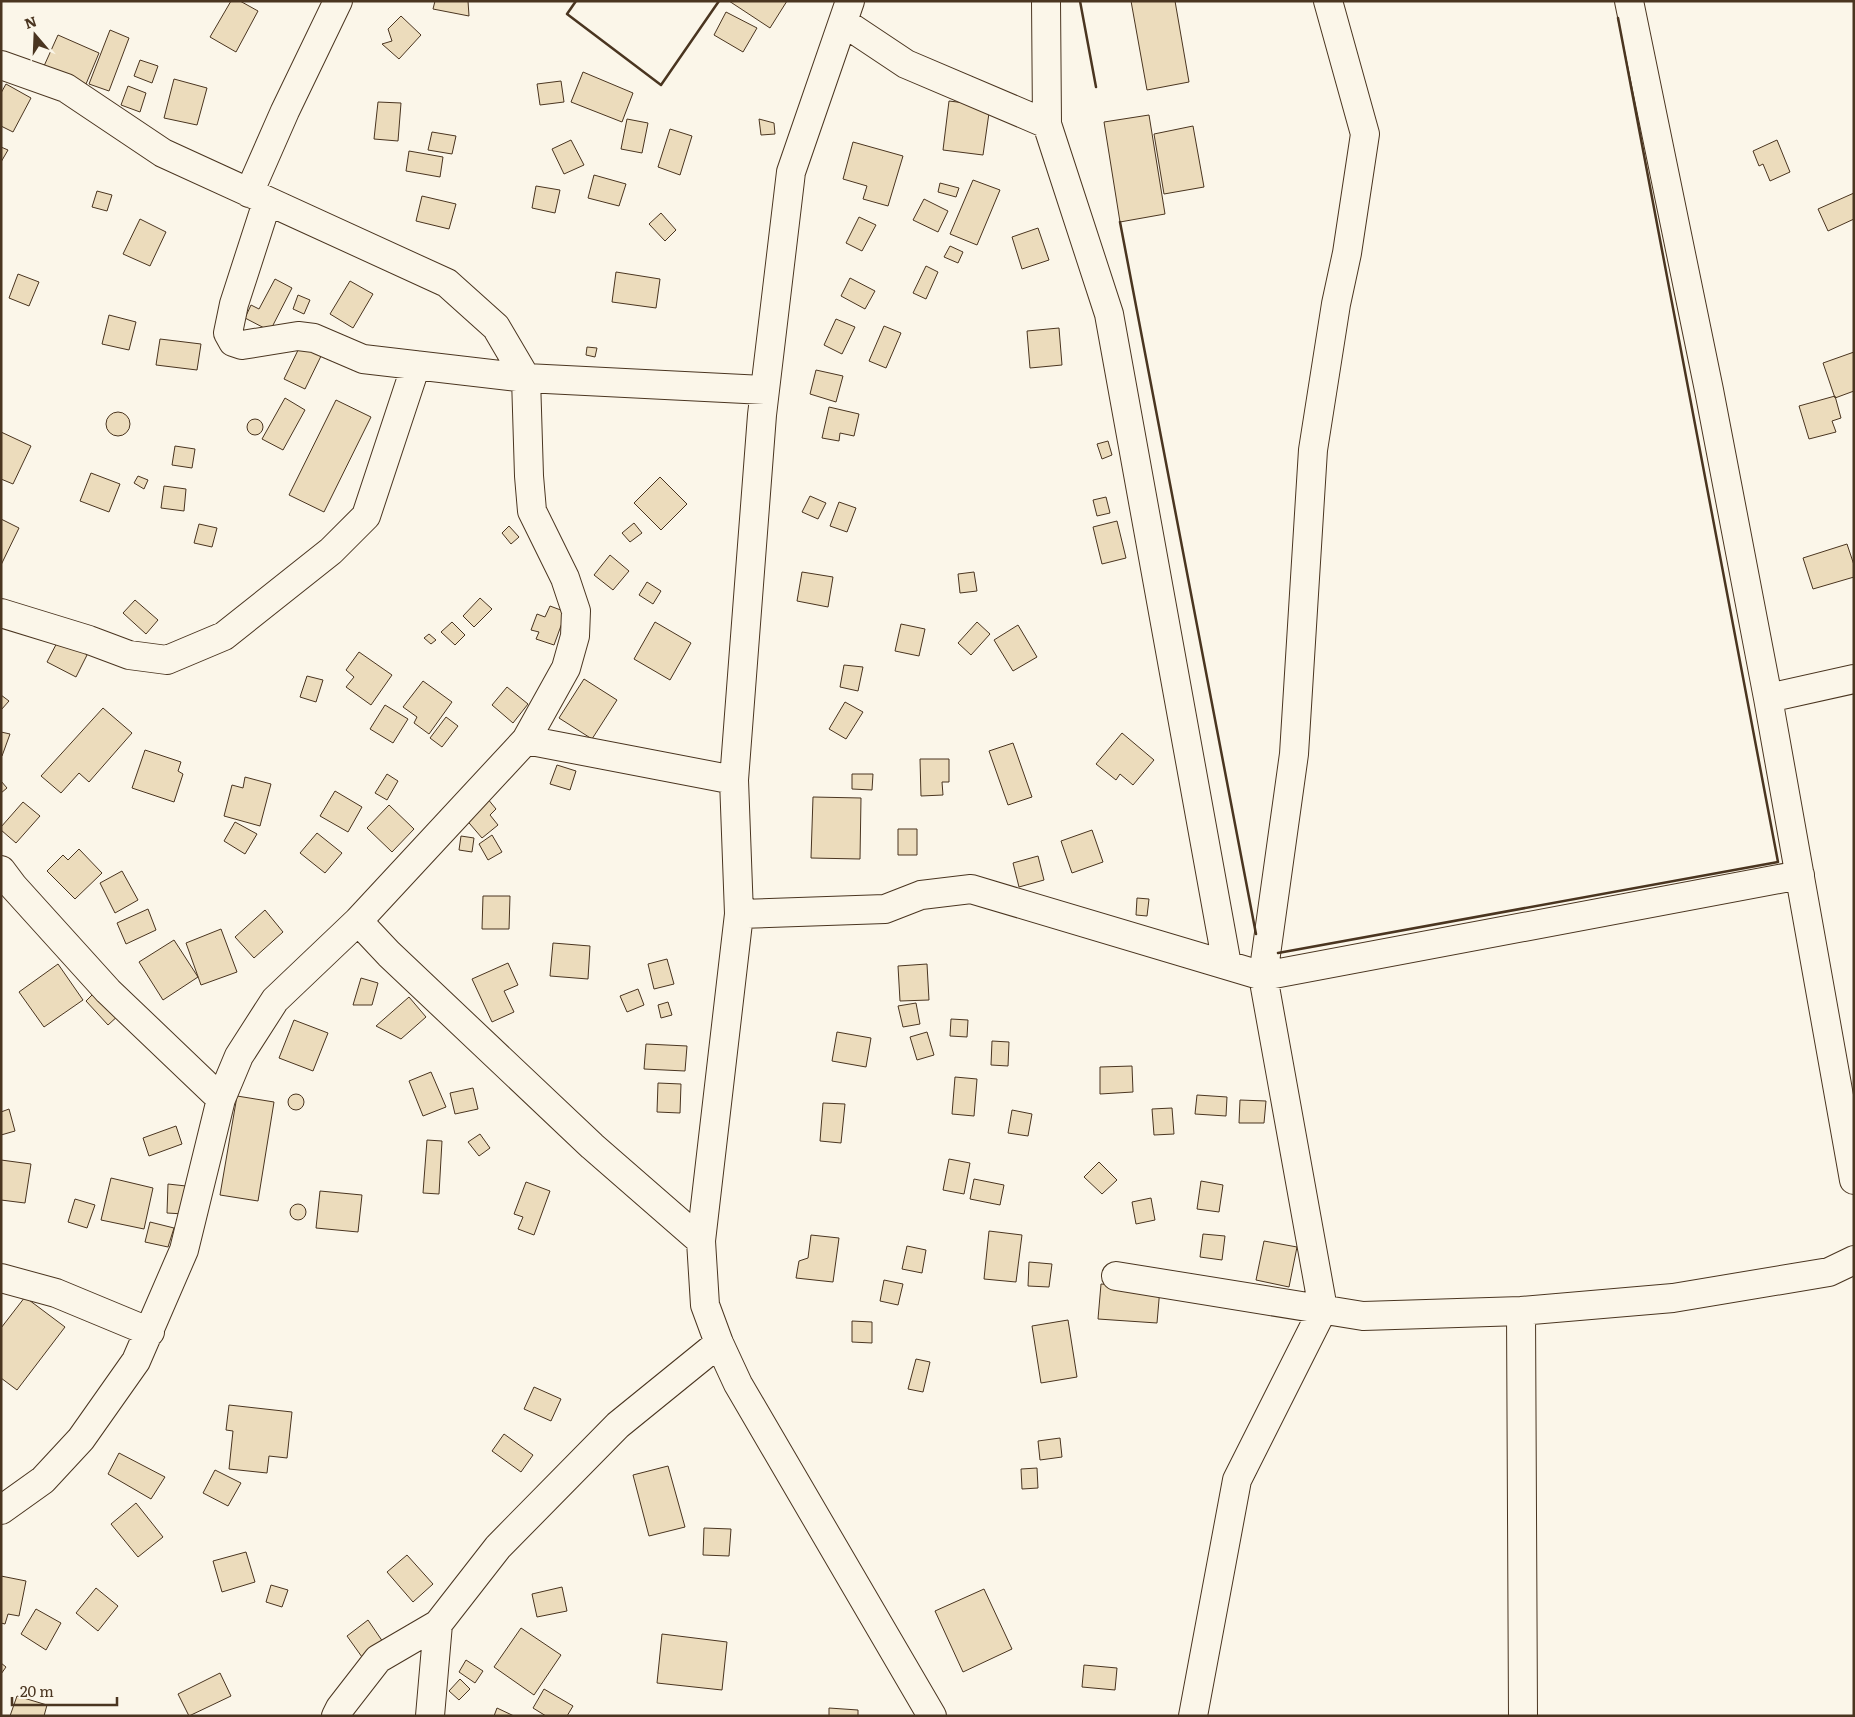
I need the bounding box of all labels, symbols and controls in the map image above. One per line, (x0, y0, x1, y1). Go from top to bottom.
north arrow (10, 10, 60, 60)
text: N (22, 10, 39, 33)
scale bar (12, 1674, 118, 1706)
text: 20 m (20, 1679, 54, 1702)

